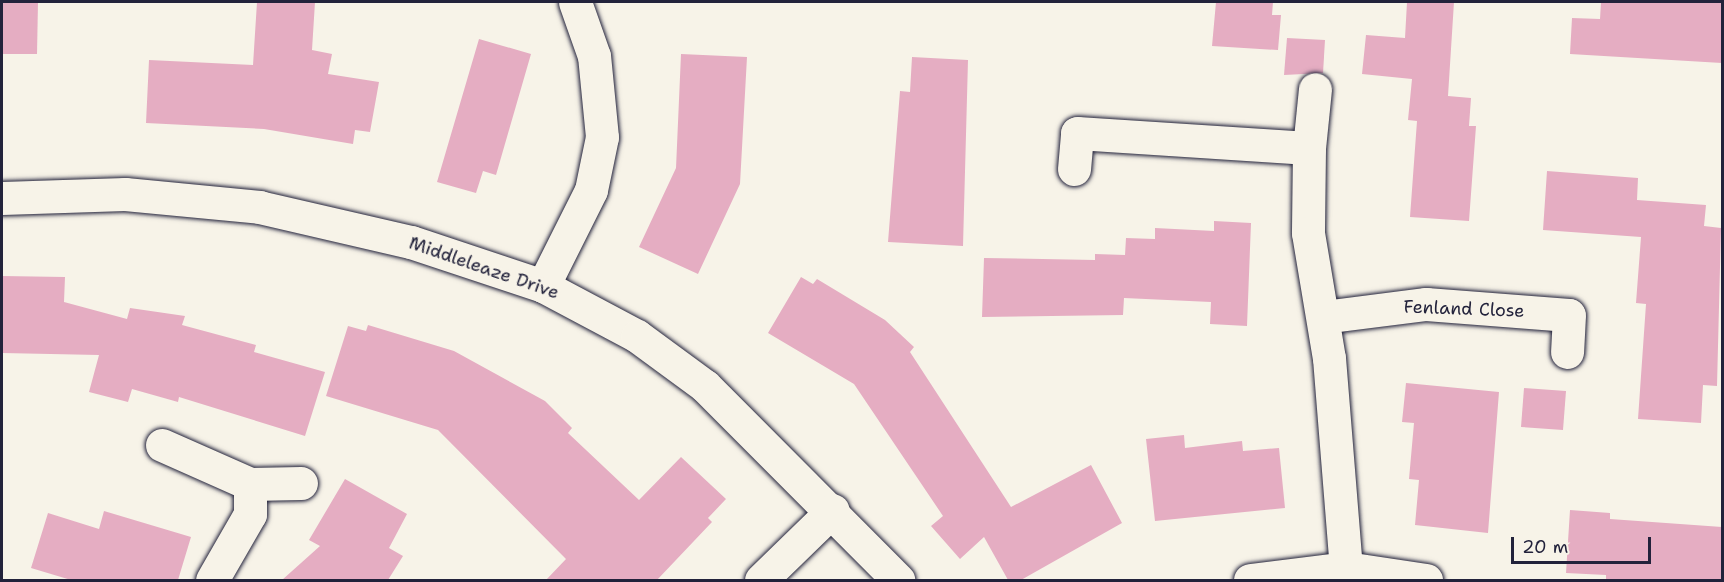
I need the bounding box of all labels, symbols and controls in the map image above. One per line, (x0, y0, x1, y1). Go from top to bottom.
street label: Middleleaze Drive (406, 232, 562, 304)
street label: Fenland Close (1403, 296, 1525, 322)
scale bar (1514, 525, 1654, 563)
text: 20 m (1522, 535, 1568, 559)

